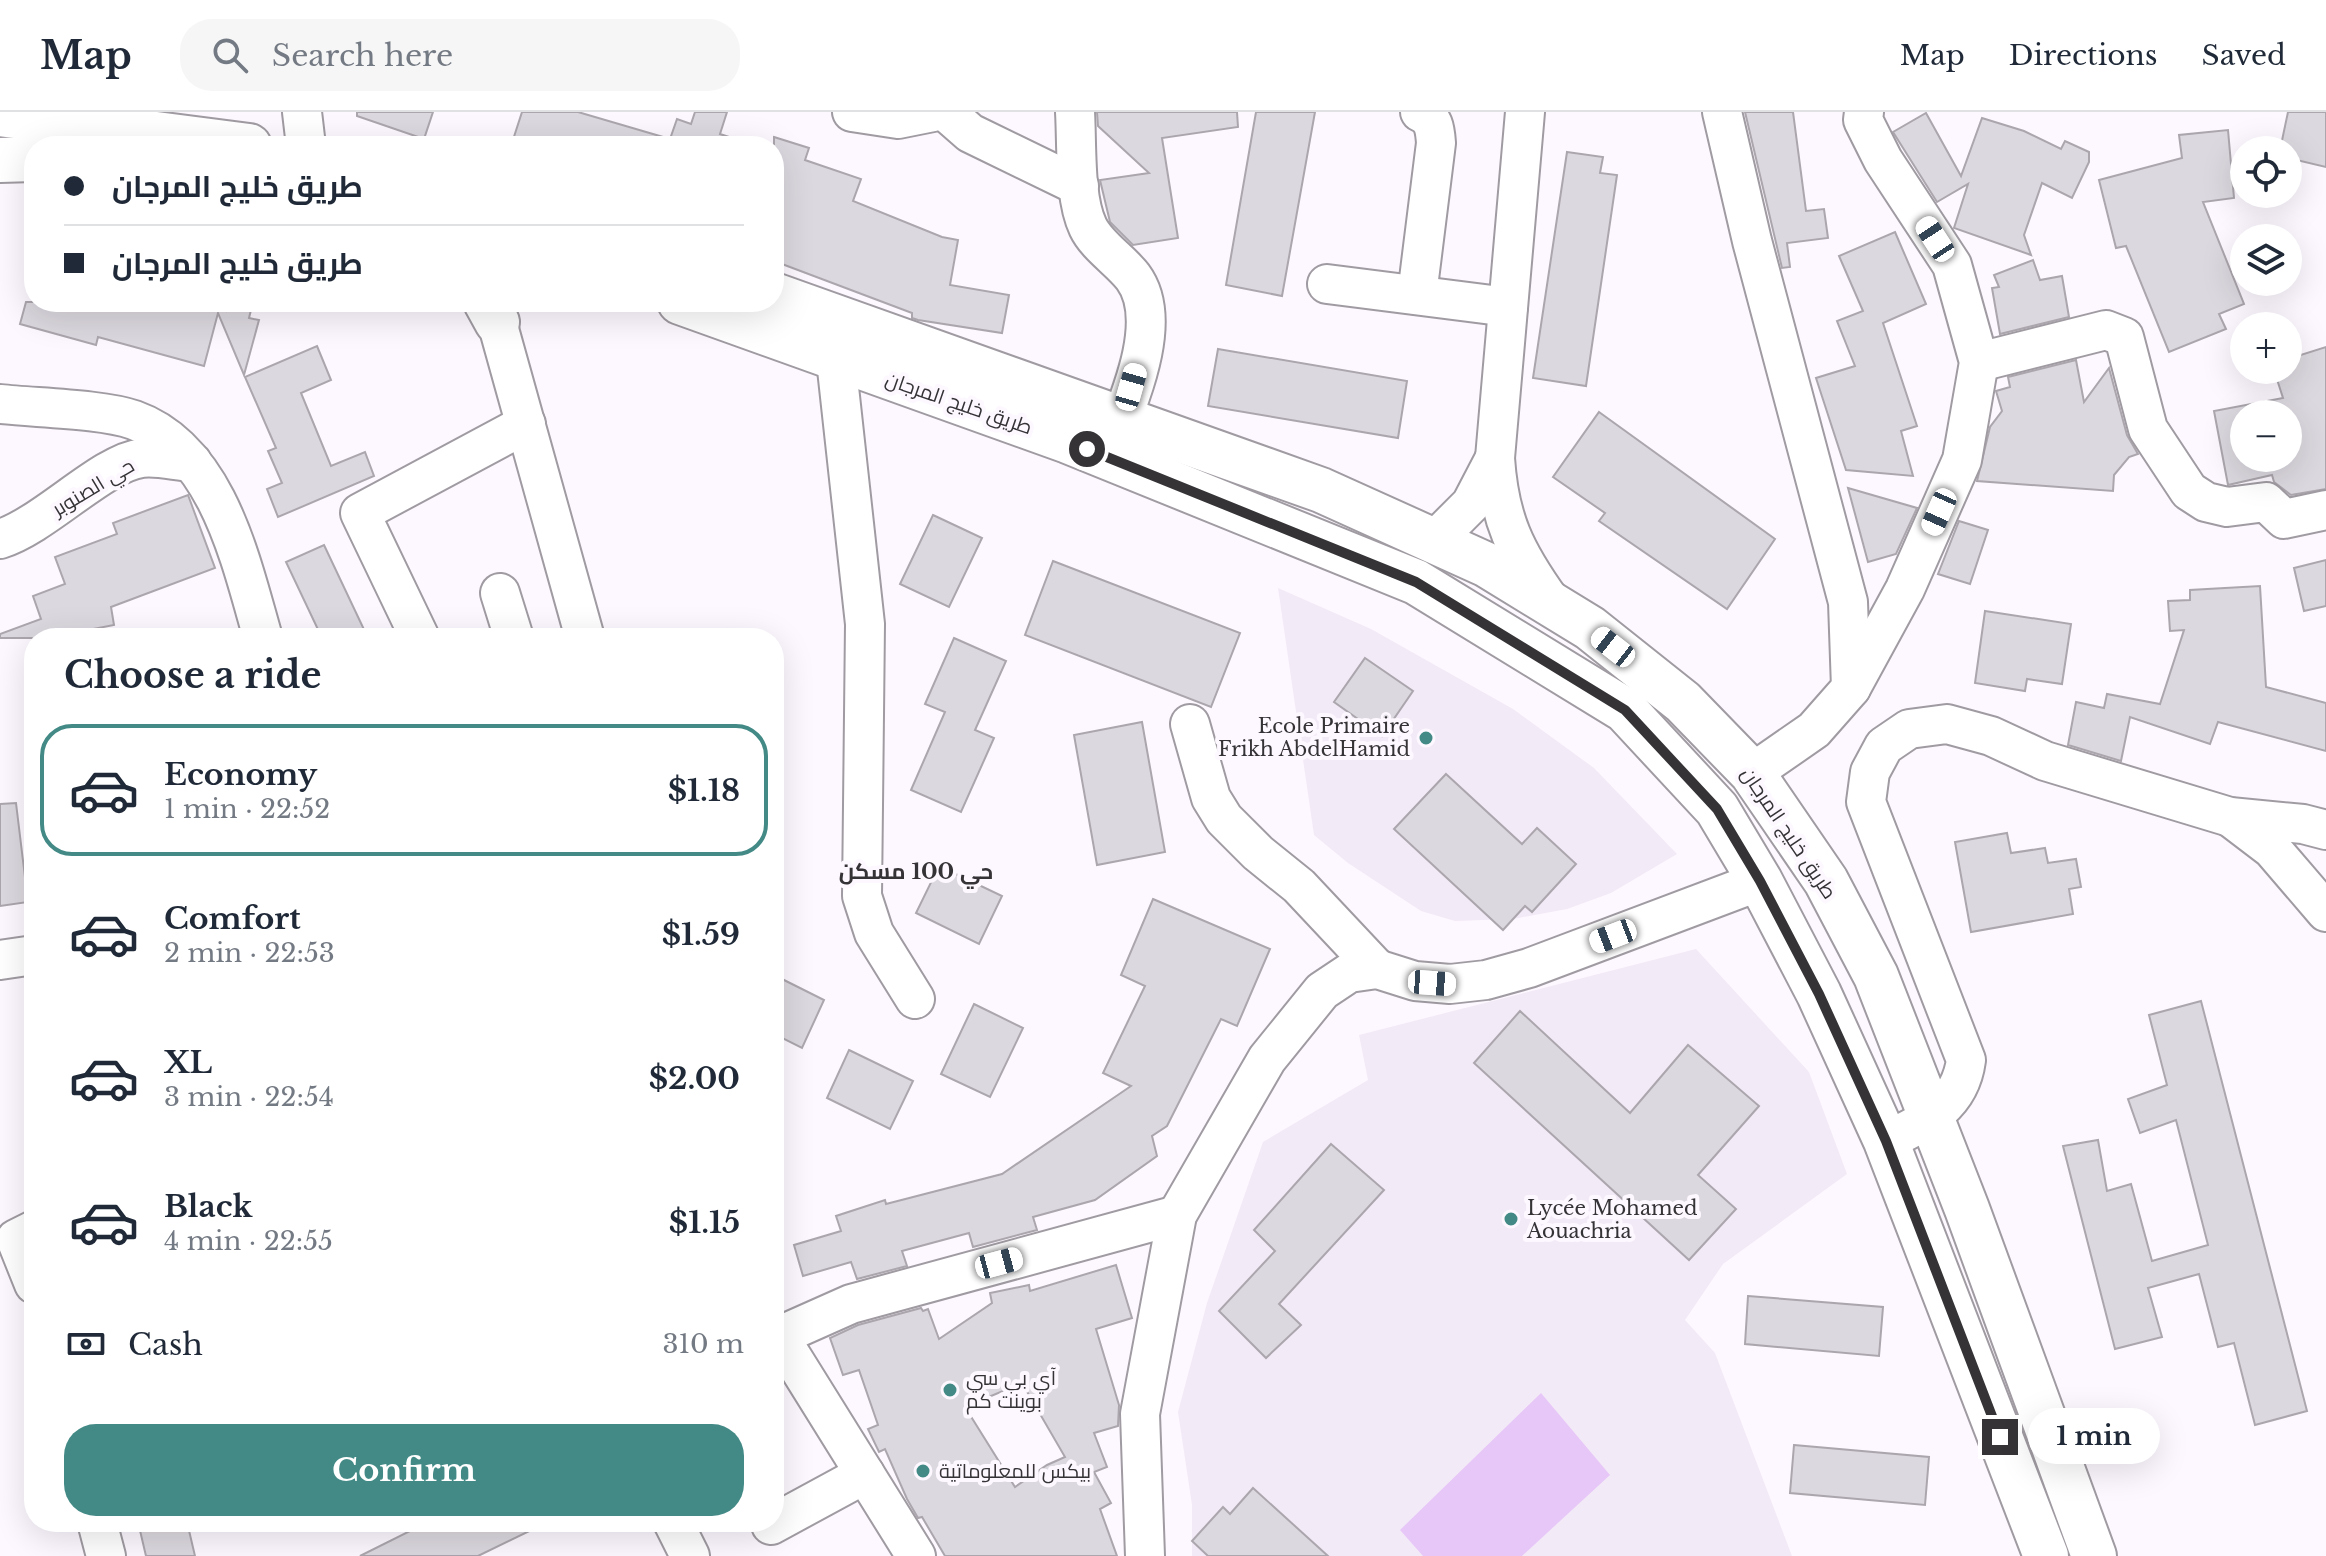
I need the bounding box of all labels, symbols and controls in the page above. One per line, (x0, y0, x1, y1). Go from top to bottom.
search box (180, 19, 740, 91)
text: Map (40, 32, 132, 79)
icon: search (208, 33, 252, 77)
text: Search here (272, 37, 453, 74)
text: Map (1900, 38, 1965, 73)
text: Directions (2009, 38, 2158, 73)
text: Saved (2202, 38, 2286, 73)
map controls (2230, 136, 2302, 472)
button: locate (2230, 136, 2302, 208)
text: طريق خليج المرجان (112, 168, 363, 205)
car (1912, 212, 1958, 266)
button: layers (2230, 224, 2302, 296)
text: طريق خليج المرجان (112, 245, 363, 282)
button: + (2230, 312, 2302, 384)
car (1113, 361, 1149, 413)
street label: طريق خليج المرجان (882, 367, 1036, 441)
button: − (2230, 400, 2302, 472)
route start (1069, 431, 1105, 467)
street label: حي الصنوبر (47, 453, 140, 525)
car (1918, 485, 1960, 539)
car (1587, 623, 1639, 671)
text: Choose a ride (64, 653, 321, 698)
place label: Ecole Primaire Frikh AbdelHamid (1218, 714, 1410, 761)
marker: Ecole Primaire Frikh AbdelHamid (1417, 729, 1435, 747)
icon: car (68, 754, 140, 826)
text: Economy (164, 756, 317, 793)
street label: طريق خليج المرجان (1734, 763, 1842, 904)
text: $1.18 (668, 772, 740, 809)
text: 1 min · 22:52 (164, 793, 330, 825)
district label: حي 100 مسكن (839, 858, 993, 889)
icon: car (68, 898, 140, 970)
text: Comfort (164, 900, 301, 937)
text: $1.59 (662, 916, 740, 953)
car (1586, 916, 1640, 956)
text: 2 min · 22:53 (164, 937, 335, 969)
car (1407, 969, 1457, 997)
icon: car (68, 1042, 140, 1114)
text: XL (164, 1044, 212, 1081)
text: $2.00 (649, 1060, 740, 1097)
text: 3 min · 22:54 (164, 1081, 334, 1113)
icon: car (68, 1186, 140, 1258)
text: Black (164, 1188, 252, 1225)
place label: Lycée Mohamed Aouachria (1526, 1196, 1697, 1243)
text: $1.15 (669, 1204, 740, 1241)
marker: Lycée Mohamed Aouachria (1502, 1210, 1520, 1228)
text: 4 min · 22:55 (164, 1225, 333, 1257)
car (973, 1245, 1025, 1281)
icon: cash (64, 1322, 108, 1366)
text: Cash (128, 1326, 203, 1363)
text: 310 m (662, 1328, 744, 1360)
place label: آي بي سي بوينت كم (966, 1366, 1057, 1415)
marker: آي بي سي بوينت كم (941, 1381, 959, 1399)
callout: 1 min (2028, 1409, 2160, 1465)
route end (1982, 1419, 2018, 1455)
text: 1 min (2056, 1420, 2132, 1452)
button: Confirm (64, 1424, 744, 1516)
place label: بيكس للمعلوماتية (939, 1459, 1091, 1484)
marker: بيكس للمعلوماتية (914, 1462, 932, 1480)

